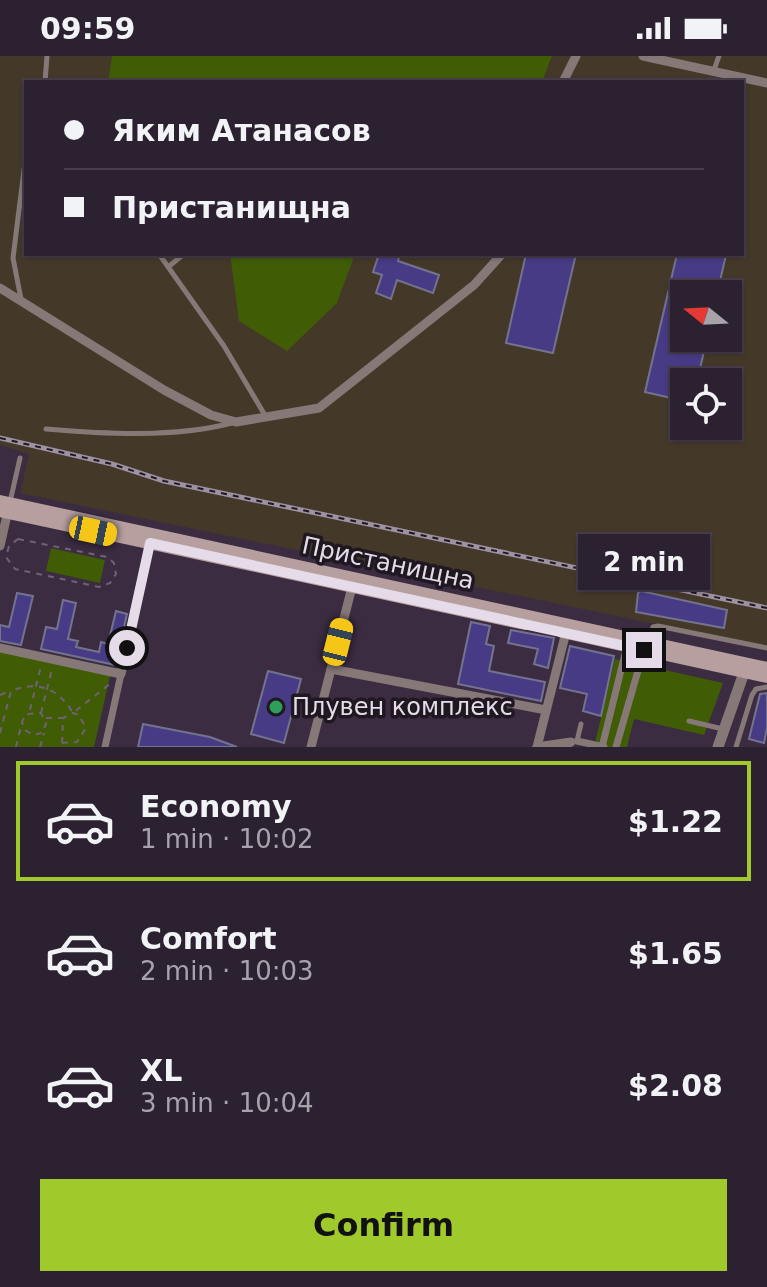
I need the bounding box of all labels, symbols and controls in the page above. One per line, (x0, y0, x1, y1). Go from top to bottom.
text: 09:59 (40, 11, 136, 46)
text: Яким Атанасов (112, 113, 371, 148)
text: Пристанищна (112, 190, 351, 225)
north arrow (670, 280, 742, 352)
map controls (670, 280, 742, 440)
button: locate (670, 368, 742, 440)
car (67, 514, 119, 548)
street label: Пристанищна (299, 531, 477, 595)
callout: 2 min (578, 534, 710, 590)
text: 2 min (603, 547, 685, 577)
car (321, 616, 355, 668)
route start (109, 630, 145, 666)
route end (626, 632, 662, 668)
place label: Плувен комплекс (292, 693, 513, 721)
marker: Плувен комплекс (267, 698, 285, 716)
icon: car (44, 785, 116, 857)
text: Economy (140, 789, 292, 824)
text: $1.22 (628, 804, 723, 839)
text: 1 min · 10:02 (140, 824, 314, 854)
icon: car (44, 917, 116, 989)
text: Comfort (140, 921, 277, 956)
text: $1.65 (628, 936, 723, 971)
text: 2 min · 10:03 (140, 956, 314, 986)
icon: car (44, 1049, 116, 1121)
text: XL (140, 1053, 182, 1088)
text: $2.08 (628, 1068, 723, 1103)
text: 3 min · 10:04 (140, 1088, 314, 1118)
button: Confirm (40, 1179, 727, 1271)

